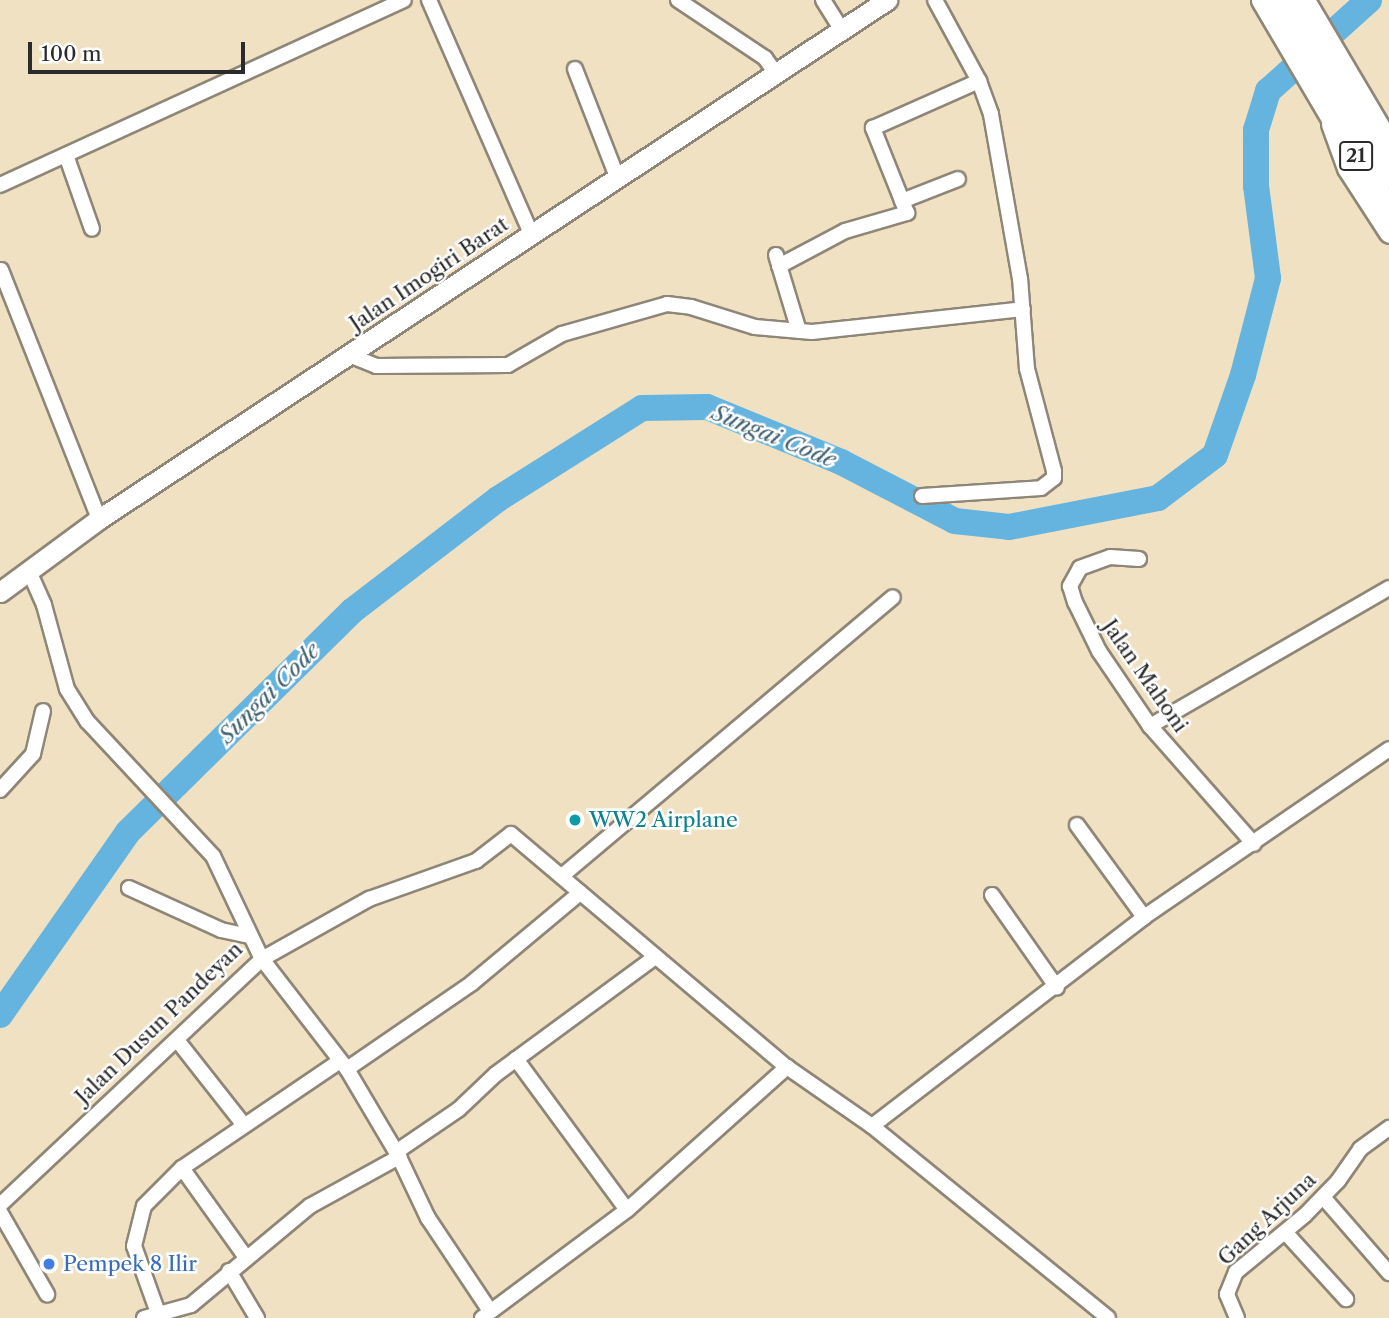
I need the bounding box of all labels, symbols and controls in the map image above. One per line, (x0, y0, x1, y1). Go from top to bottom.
scale bar (32, 28, 248, 72)
text: 100 m (41, 41, 102, 66)
road number: 21 (1338, 140, 1374, 172)
street label: Jalan Imogiri Barat (345, 212, 513, 336)
water label: Sungai Code (708, 399, 840, 473)
street label: Jalan Mahoni (1097, 615, 1193, 737)
water label: Sungai Code (213, 637, 325, 749)
place label: WW2 Airplane (589, 807, 739, 833)
marker: WW2 Airplane (567, 812, 583, 828)
street label: Jalan Dusun Pandeyan (70, 937, 248, 1109)
street label: Gang Arjuna (1213, 1167, 1321, 1271)
place label: Pempek 8 Ilir (63, 1251, 197, 1277)
marker: Pempek 8 Ilir (41, 1256, 57, 1272)

